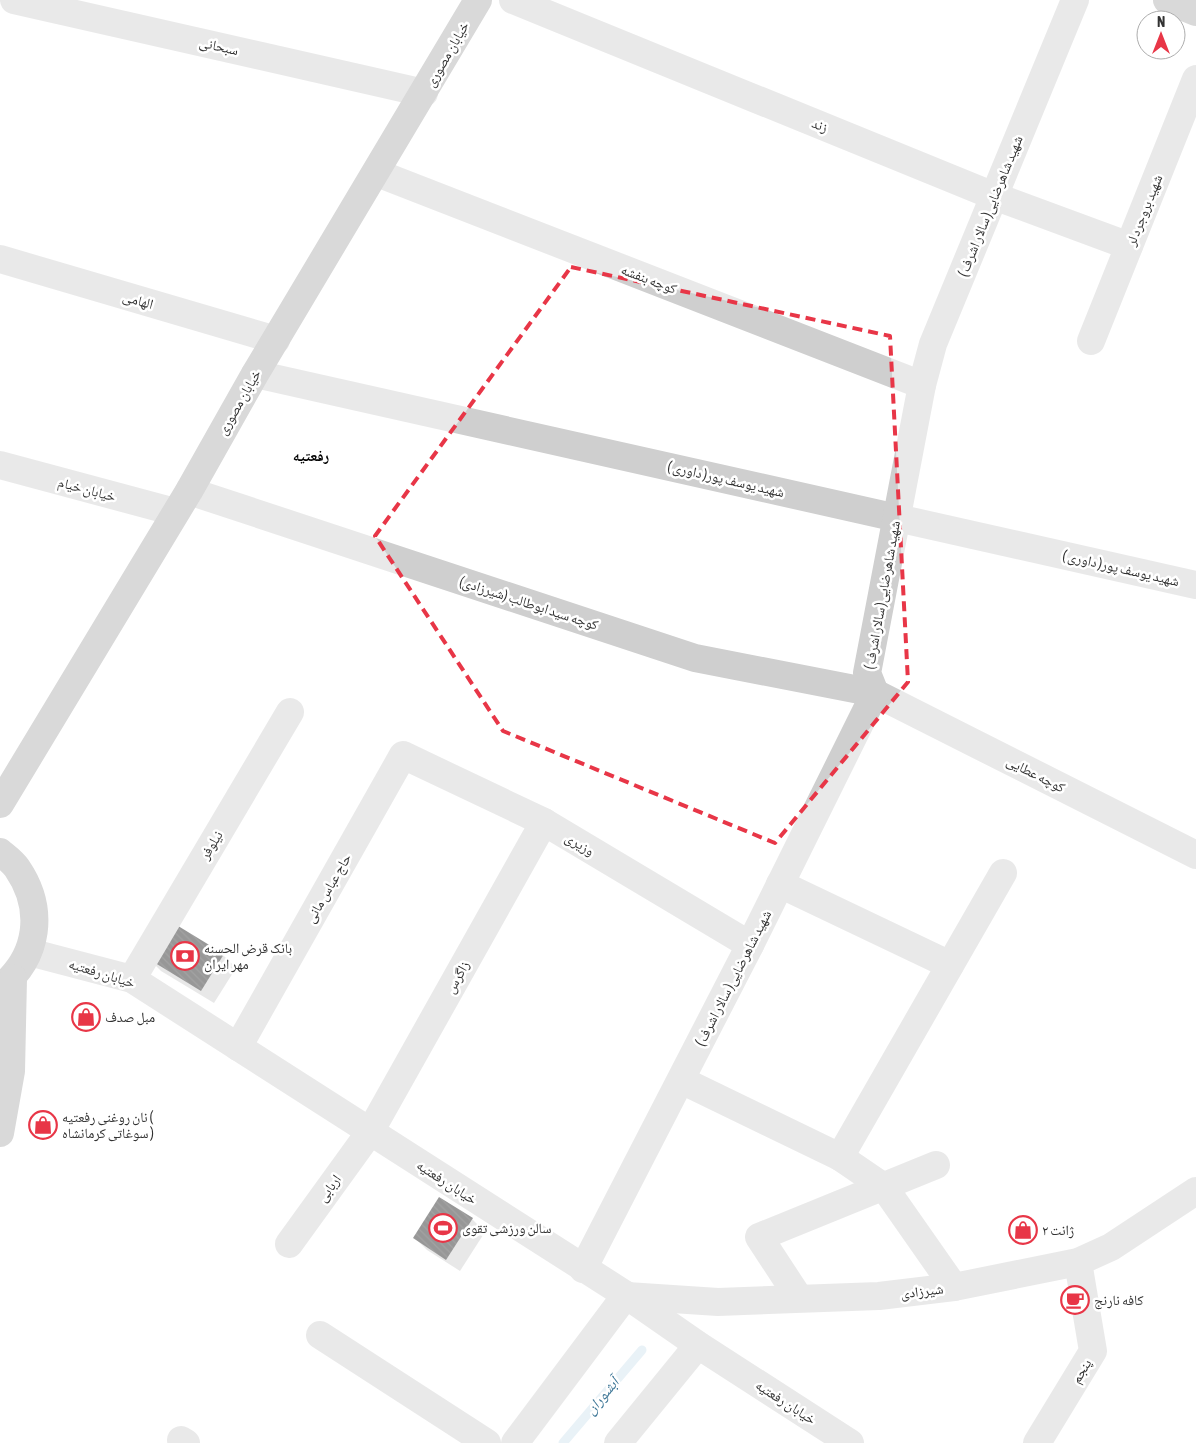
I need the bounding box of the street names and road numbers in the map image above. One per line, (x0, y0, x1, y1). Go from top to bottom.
street label: خیابان مصوری (422, 18, 473, 90)
street label: سبحانی (198, 34, 240, 59)
street label: زند (809, 115, 830, 136)
street label: شهید شاهرضایی( سالار اشرف ) (954, 133, 1027, 279)
street label: شهید بروجرد لر (1122, 172, 1166, 249)
street label: کوچه بنفشه (618, 261, 679, 298)
street label: الهامی (121, 288, 155, 313)
street label: خیابان مصوری (214, 366, 265, 438)
street label: شهید یوسف پور( داوری ) (666, 458, 786, 501)
street label: خیابان خیام (56, 474, 118, 506)
street label: شهید شاهرضایی( سالار اشرف ) (861, 519, 904, 671)
street label: شهید یوسف پور( داوری ) (1061, 547, 1181, 590)
street label: کوچه سید ابوطالب (شیرزادی) (457, 573, 601, 634)
street label: کوچه عطایی (1004, 752, 1068, 796)
street label: نیلوفر (196, 828, 227, 864)
street label: وزیری (562, 829, 597, 860)
street label: حاج عباس مانی (302, 850, 356, 927)
street label: شهید شاهرضایی( سالار اشرف ) (692, 907, 775, 1049)
street label: خیابان رفعتیه (67, 955, 137, 992)
street label: زاگرس (442, 958, 473, 996)
street label: خیابان رفعتیه (413, 1157, 480, 1208)
street label: اربابی (314, 1171, 345, 1205)
street label: شیرزادی (900, 1280, 944, 1303)
street label: پنجم (1068, 1356, 1096, 1387)
street label: خیابان رفعتیه (752, 1377, 819, 1428)

